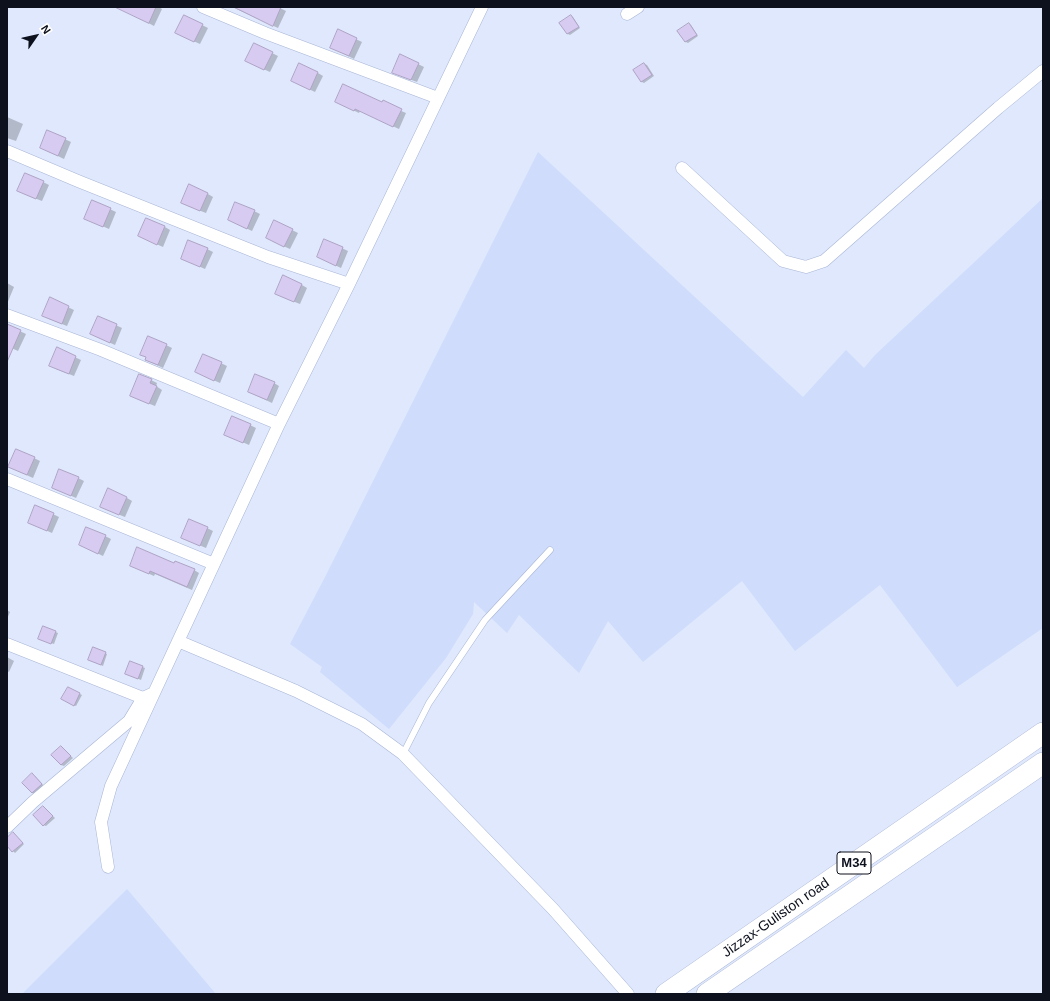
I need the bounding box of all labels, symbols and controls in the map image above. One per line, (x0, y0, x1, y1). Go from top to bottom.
north arrow (16, 16, 56, 56)
text: N (39, 23, 53, 36)
road number: M34 (837, 852, 871, 874)
street label: Jizzax-Guliston road (719, 875, 833, 961)

